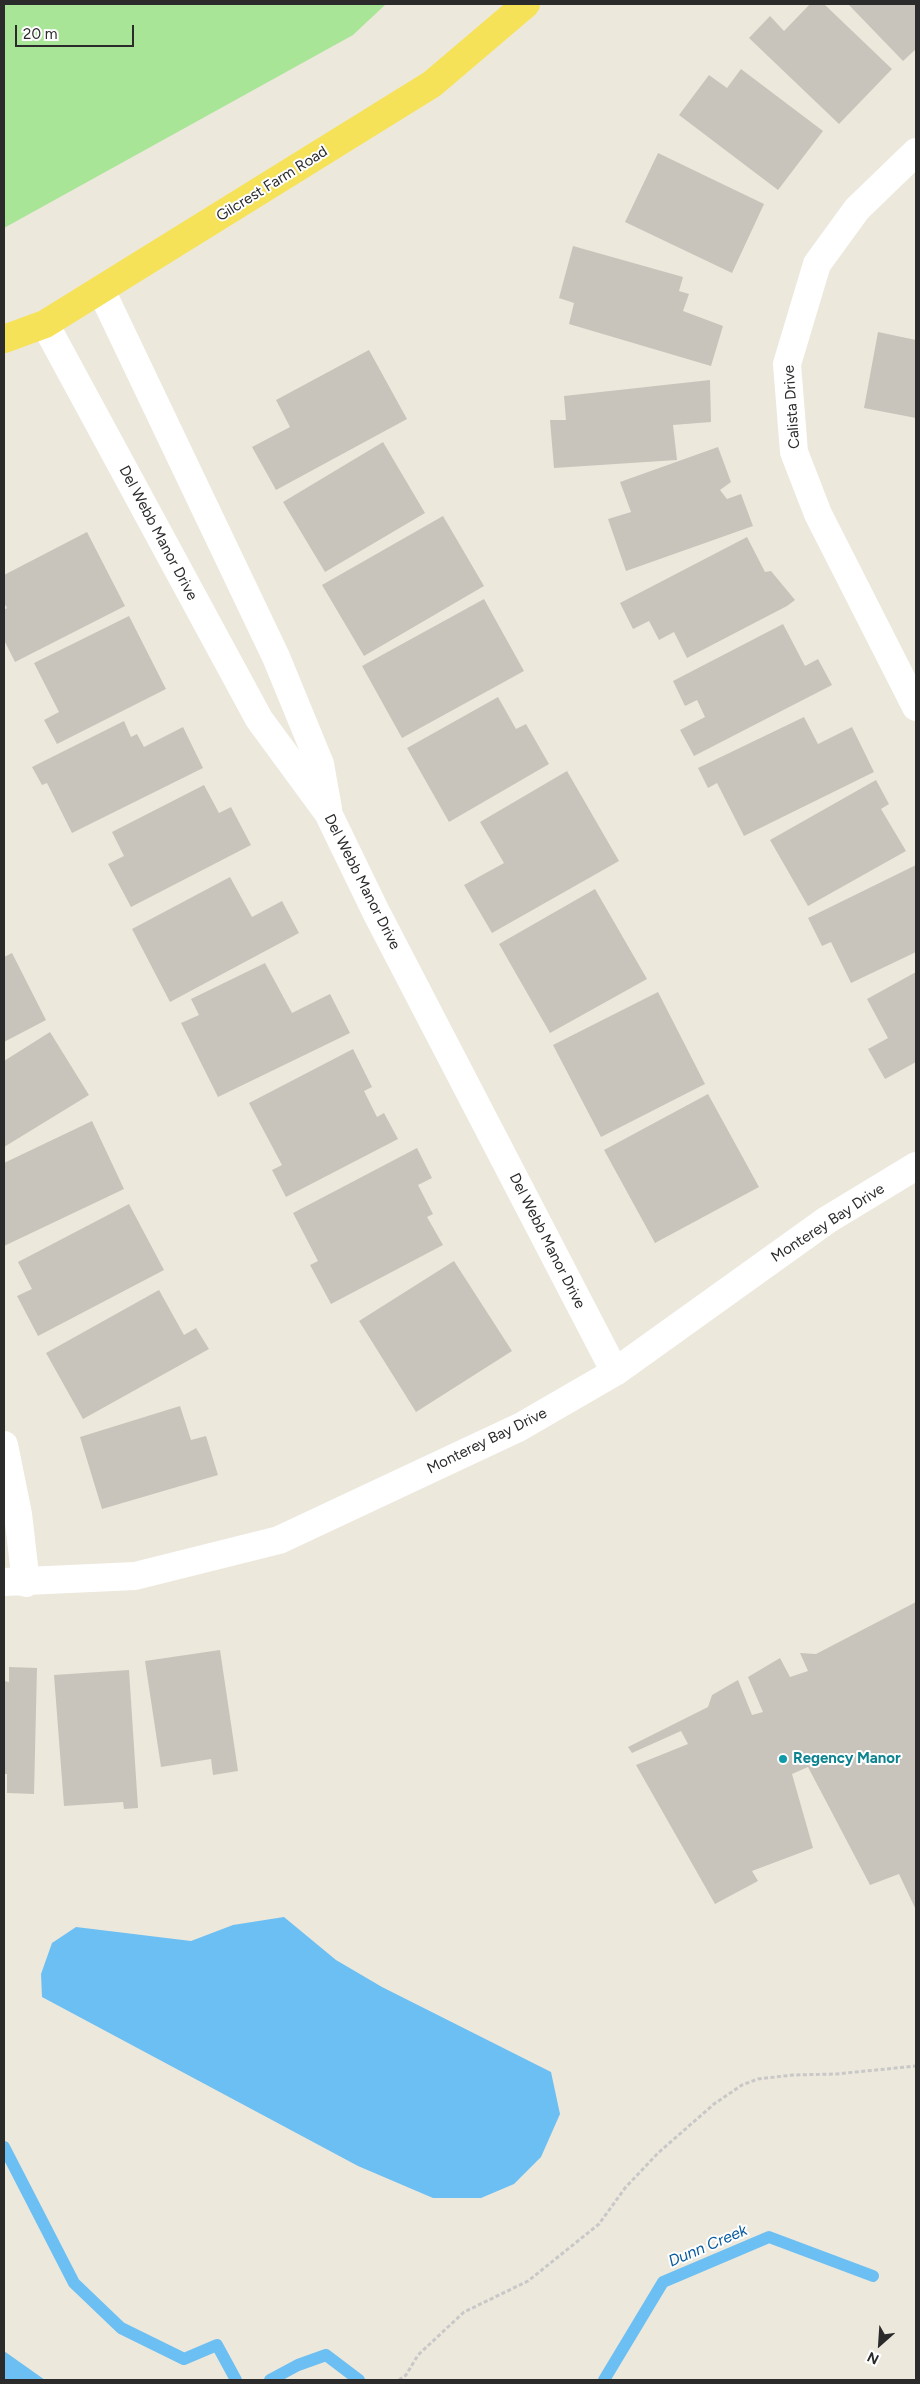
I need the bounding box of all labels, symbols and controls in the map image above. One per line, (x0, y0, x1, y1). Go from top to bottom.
scale bar (18, 15, 136, 47)
text: 20 m (23, 25, 57, 43)
street label: Gilcrest Farm Road (213, 143, 331, 225)
street label: Calista Drive (780, 365, 804, 449)
street label: Del Webb Manor Drive (115, 463, 201, 603)
street label: Del Webb Manor Drive (320, 811, 404, 953)
street label: Del Webb Manor Drive (505, 1170, 589, 1312)
street label: Monterey Bay Drive (768, 1180, 888, 1266)
street label: Monterey Bay Drive (424, 1404, 550, 1478)
place label: Regency Manor (793, 1750, 901, 1768)
marker: Regency Manor (777, 1753, 789, 1765)
water label: Dunn Creek (666, 2221, 750, 2271)
north arrow (855, 2319, 905, 2369)
text: N (865, 2348, 882, 2368)

